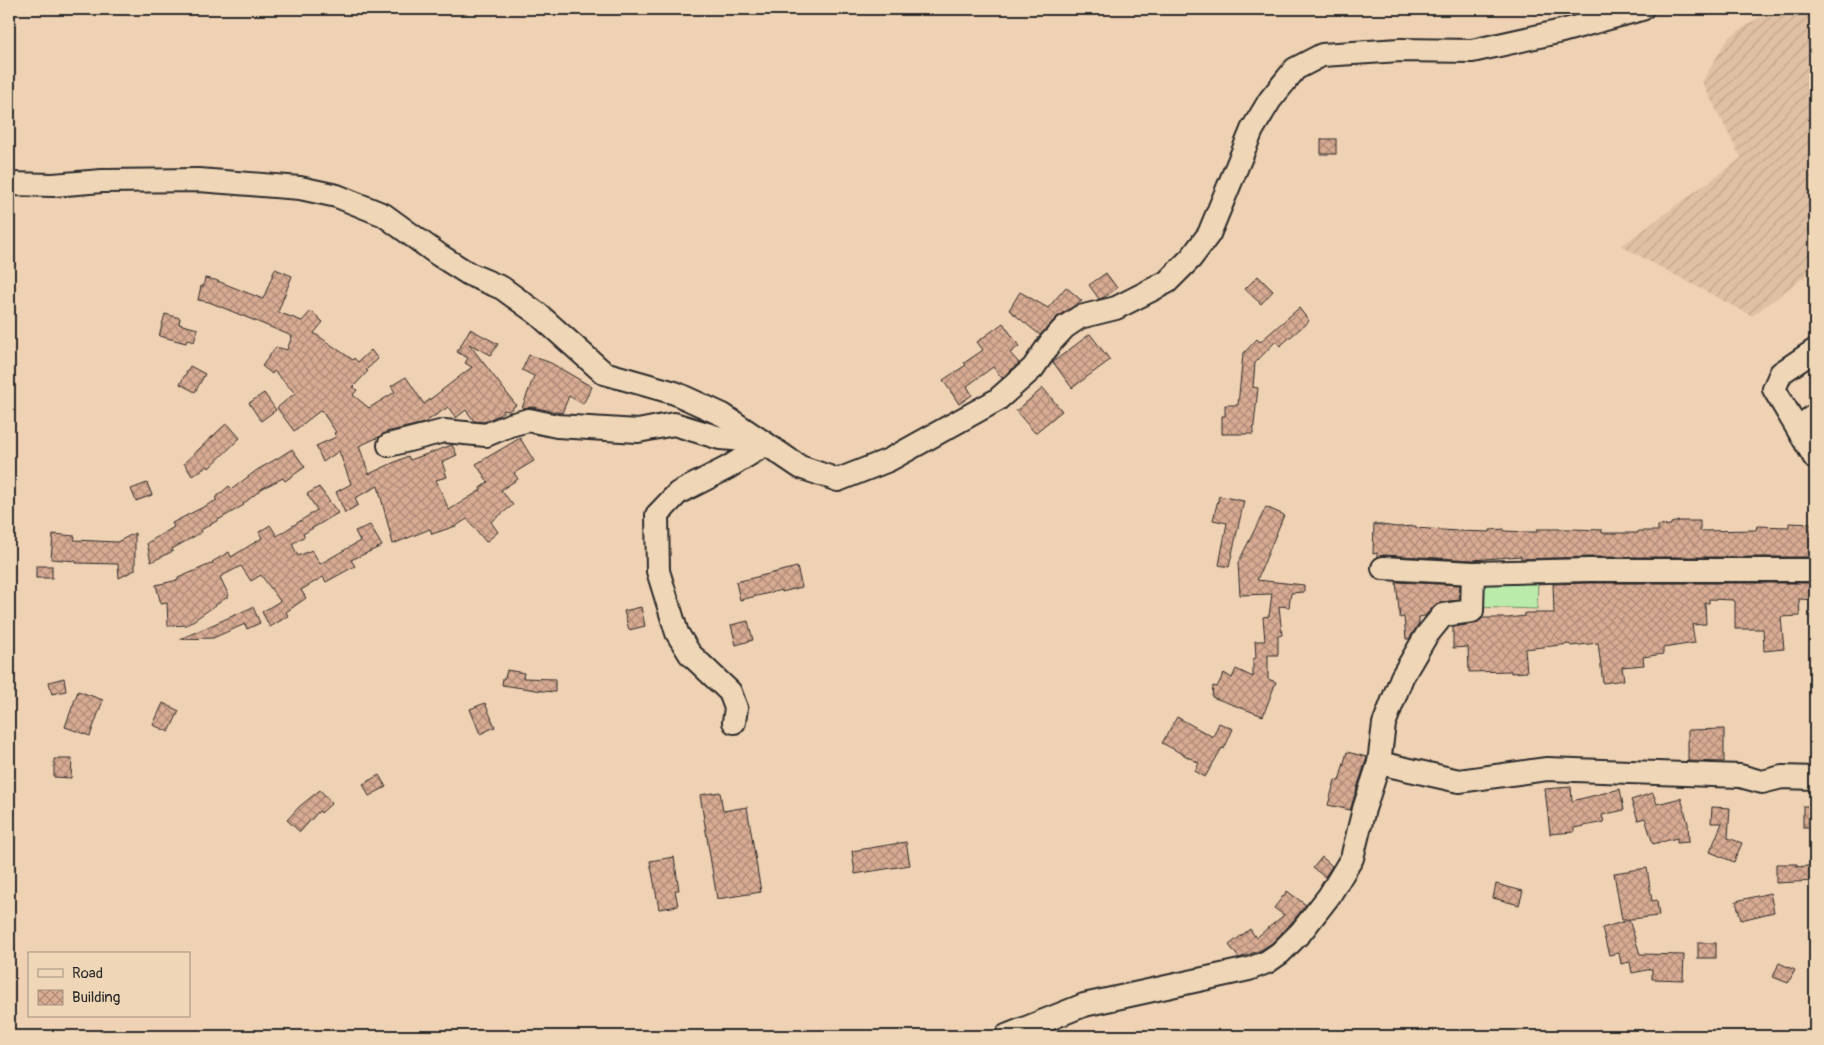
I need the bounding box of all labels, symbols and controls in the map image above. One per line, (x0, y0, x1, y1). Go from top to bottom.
legend (28, 952, 190, 1018)
text: Road (72, 964, 103, 983)
text: Building (72, 988, 120, 1007)

